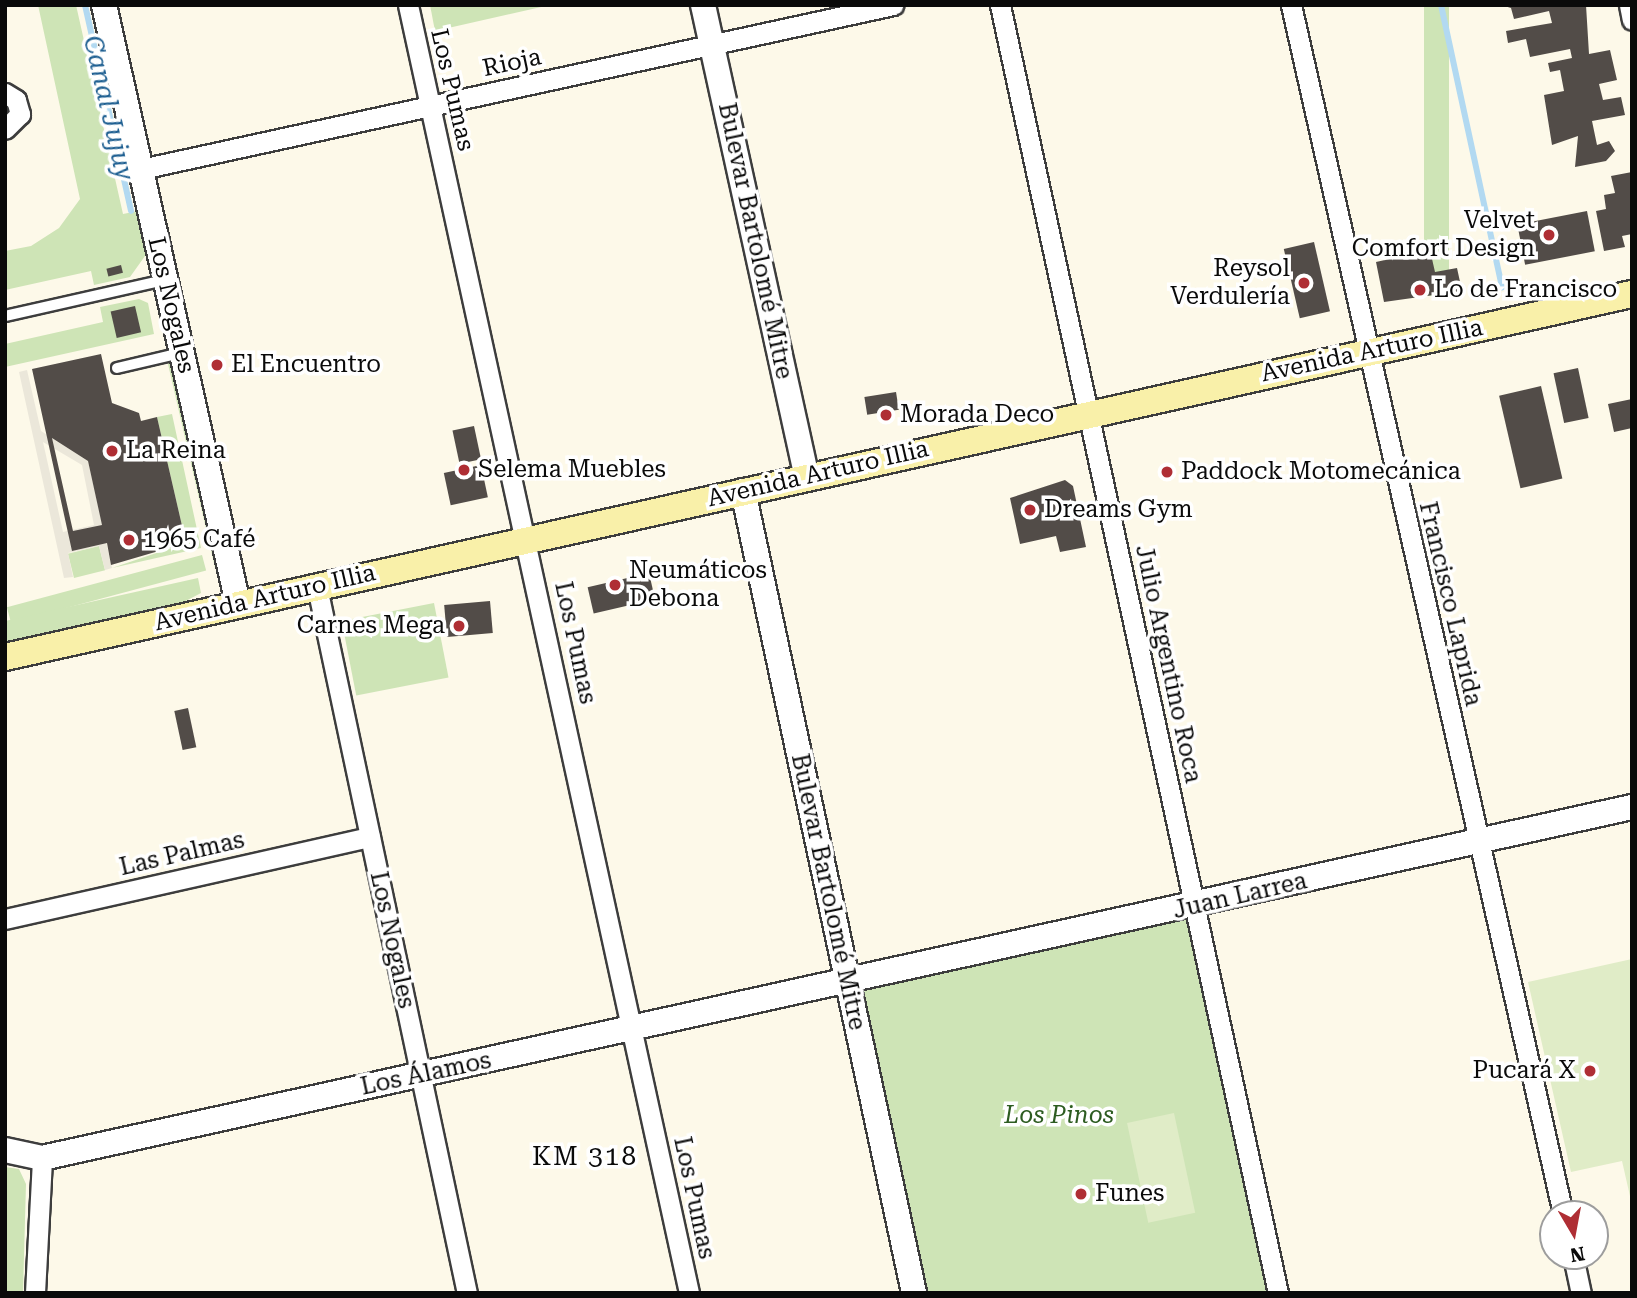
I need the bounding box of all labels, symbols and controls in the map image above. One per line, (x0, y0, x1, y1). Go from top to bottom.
street label: Los Pumas (424, 26, 480, 154)
water label: Canal Jujuy (76, 33, 140, 183)
street label: Rioja (480, 43, 544, 83)
street label: Bulevar Bartolomé Mitre (712, 100, 798, 382)
place label: Velvet Comfort Design (1352, 207, 1535, 263)
marker: Velvet Comfort Design (1541, 227, 1557, 243)
street label: Los Nogales (141, 234, 201, 376)
place label: Reysol Verdulería (1170, 255, 1290, 311)
marker: Reysol Verdulería (1296, 275, 1312, 291)
place label: Lo de Francisco (1434, 276, 1617, 304)
marker: Lo de Francisco (1412, 282, 1428, 298)
street label: Avenida Arturo Illia (1258, 313, 1486, 389)
place label: El Encuentro (231, 351, 381, 379)
marker: El Encuentro (209, 357, 225, 373)
place label: Morada Deco (900, 401, 1054, 429)
marker: Morada Deco (878, 407, 894, 423)
street label: Avenida Arturo Illia (705, 435, 931, 513)
place label: La Reina (126, 437, 226, 465)
marker: La Reina (104, 443, 120, 459)
place label: Selema Muebles (478, 456, 666, 484)
place label: Paddock Motomecánica (1181, 458, 1461, 486)
marker: Selema Muebles (456, 462, 472, 478)
marker: Paddock Motomecánica (1159, 464, 1175, 480)
place label: Dreams Gym (1044, 496, 1193, 524)
street label: Francisco Laprida (1412, 499, 1488, 709)
marker: Dreams Gym (1022, 502, 1038, 518)
place label: 1965 Café (143, 526, 255, 554)
marker: 1965 Café (121, 532, 137, 548)
street label: Julio Argentino Roca (1129, 542, 1207, 786)
place label: Neumáticos Debona (629, 557, 767, 613)
street label: Avenida Arturo Illia (152, 559, 378, 637)
marker: Neumáticos Debona (607, 577, 623, 593)
street label: Los Pumas (548, 579, 602, 707)
place label: Carnes Mega (297, 612, 445, 640)
marker: Carnes Mega (451, 618, 467, 634)
street label: Bulevar Bartolomé Mitre (785, 751, 871, 1033)
street label: Las Palmas (117, 826, 247, 882)
street label: Juan Larrea (1170, 867, 1310, 925)
street label: Los Nogales (363, 869, 421, 1011)
street label: Los Álamos (358, 1046, 494, 1102)
place label: Pucará X (1472, 1057, 1576, 1085)
marker: Pucará X (1582, 1063, 1598, 1079)
park label: Los Pinos (1004, 1102, 1114, 1130)
street label: Los Pumas (667, 1134, 721, 1262)
district label: KM 318 (533, 1141, 637, 1173)
place label: Funes (1095, 1180, 1164, 1208)
marker: Funes (1073, 1186, 1089, 1202)
north arrow (1539, 1200, 1609, 1270)
text: N (1568, 1242, 1587, 1267)

